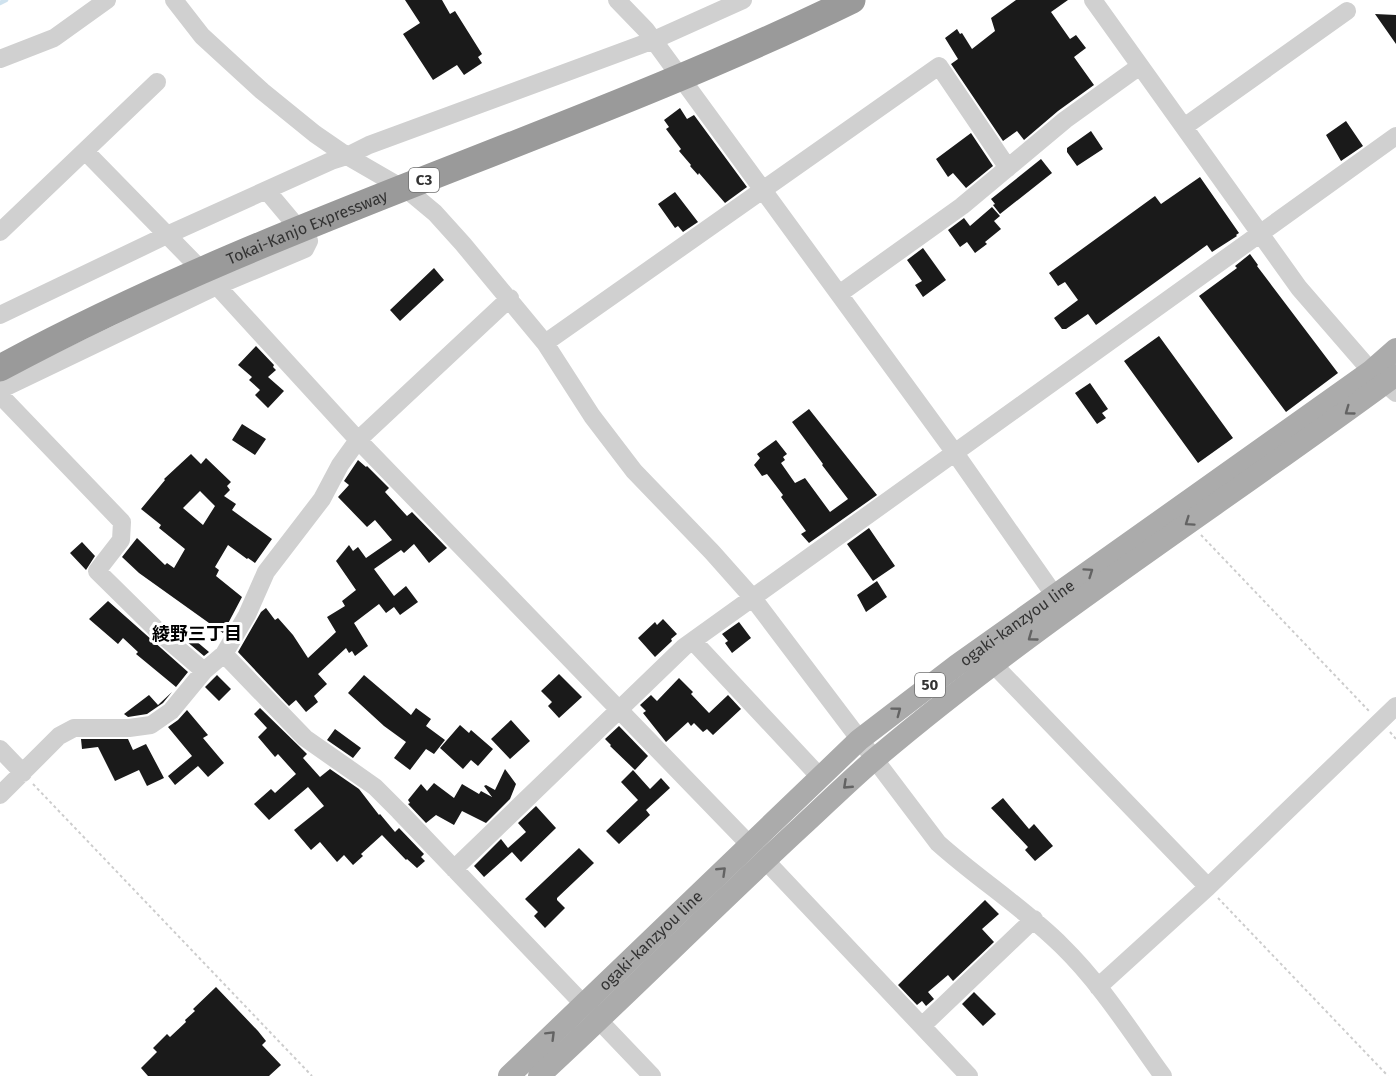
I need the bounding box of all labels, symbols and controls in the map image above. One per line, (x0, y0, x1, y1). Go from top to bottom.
road number: C3 (409, 168, 439, 192)
street label: Tokai-Kanjo Expressway (224, 186, 391, 269)
one-way arrow (1345, 403, 1356, 414)
one-way arrow (1185, 515, 1196, 526)
one-way arrow (1082, 568, 1093, 579)
street label: ogaki-kanzyou line (956, 576, 1078, 670)
district label: 綾野三丁目 (152, 623, 242, 645)
one-way arrow (1028, 630, 1039, 641)
road number: 50 (915, 673, 945, 697)
one-way arrow (890, 707, 901, 718)
one-way arrow (843, 778, 854, 789)
one-way arrow (714, 867, 725, 878)
street label: ogaki-kanzyou line (595, 887, 707, 995)
one-way arrow (544, 1031, 554, 1042)

